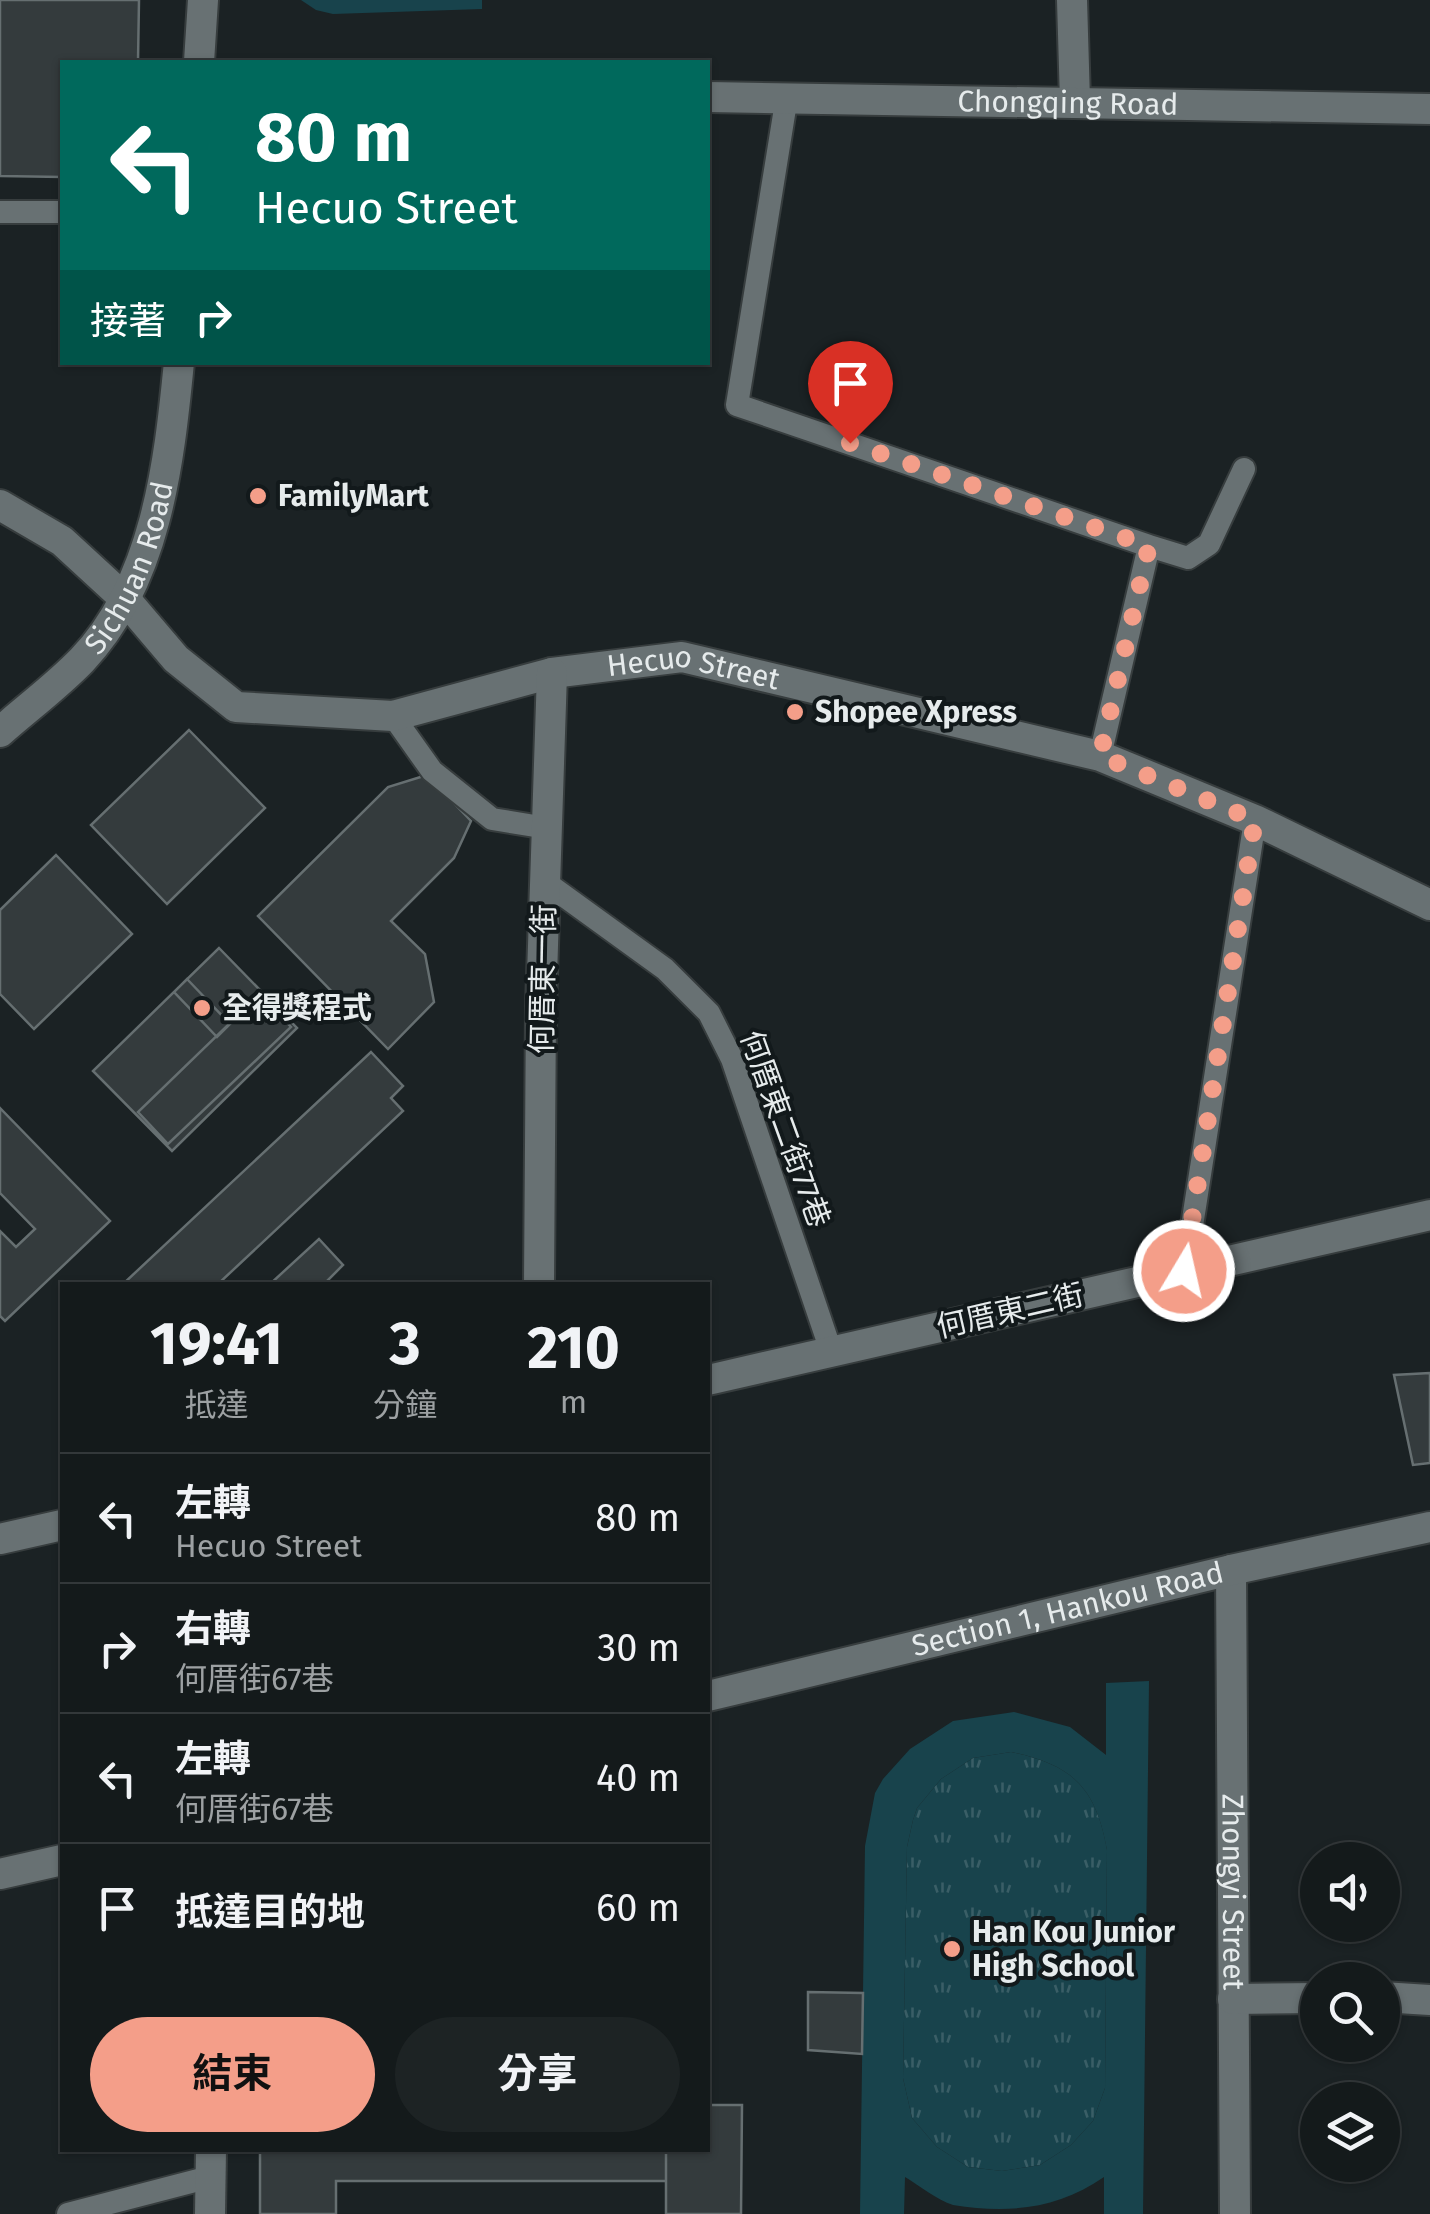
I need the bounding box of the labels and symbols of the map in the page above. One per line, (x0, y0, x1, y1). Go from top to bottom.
street label: Chongqing Road (957, 83, 1179, 123)
pin (808, 341, 893, 444)
street label: Sichuan Road (77, 478, 181, 661)
place label: FamilyMart (278, 478, 429, 514)
marker: FamilyMart (247, 485, 269, 507)
street label: Hecuo Street (605, 638, 783, 698)
place label: Shopee Xpress (815, 694, 1017, 730)
marker: Shopee Xpress (784, 701, 806, 723)
street label: 何厝東一街 (524, 904, 562, 1054)
place label: 全得獎程式 (222, 990, 372, 1026)
marker: 全得獎程式 (191, 997, 213, 1019)
street label: 何厝東二街77巷 (733, 1026, 837, 1232)
position arrow (1132, 1219, 1236, 1323)
street label: 何厝東二街 (933, 1277, 1087, 1345)
street label: Section 1, Hankou Road (908, 1554, 1227, 1664)
street label: Zhongyi Street (1214, 1794, 1252, 1991)
place label: Han Kou Junior High School (972, 1914, 1176, 1984)
marker: Han Kou Junior High School (941, 1938, 963, 1960)

